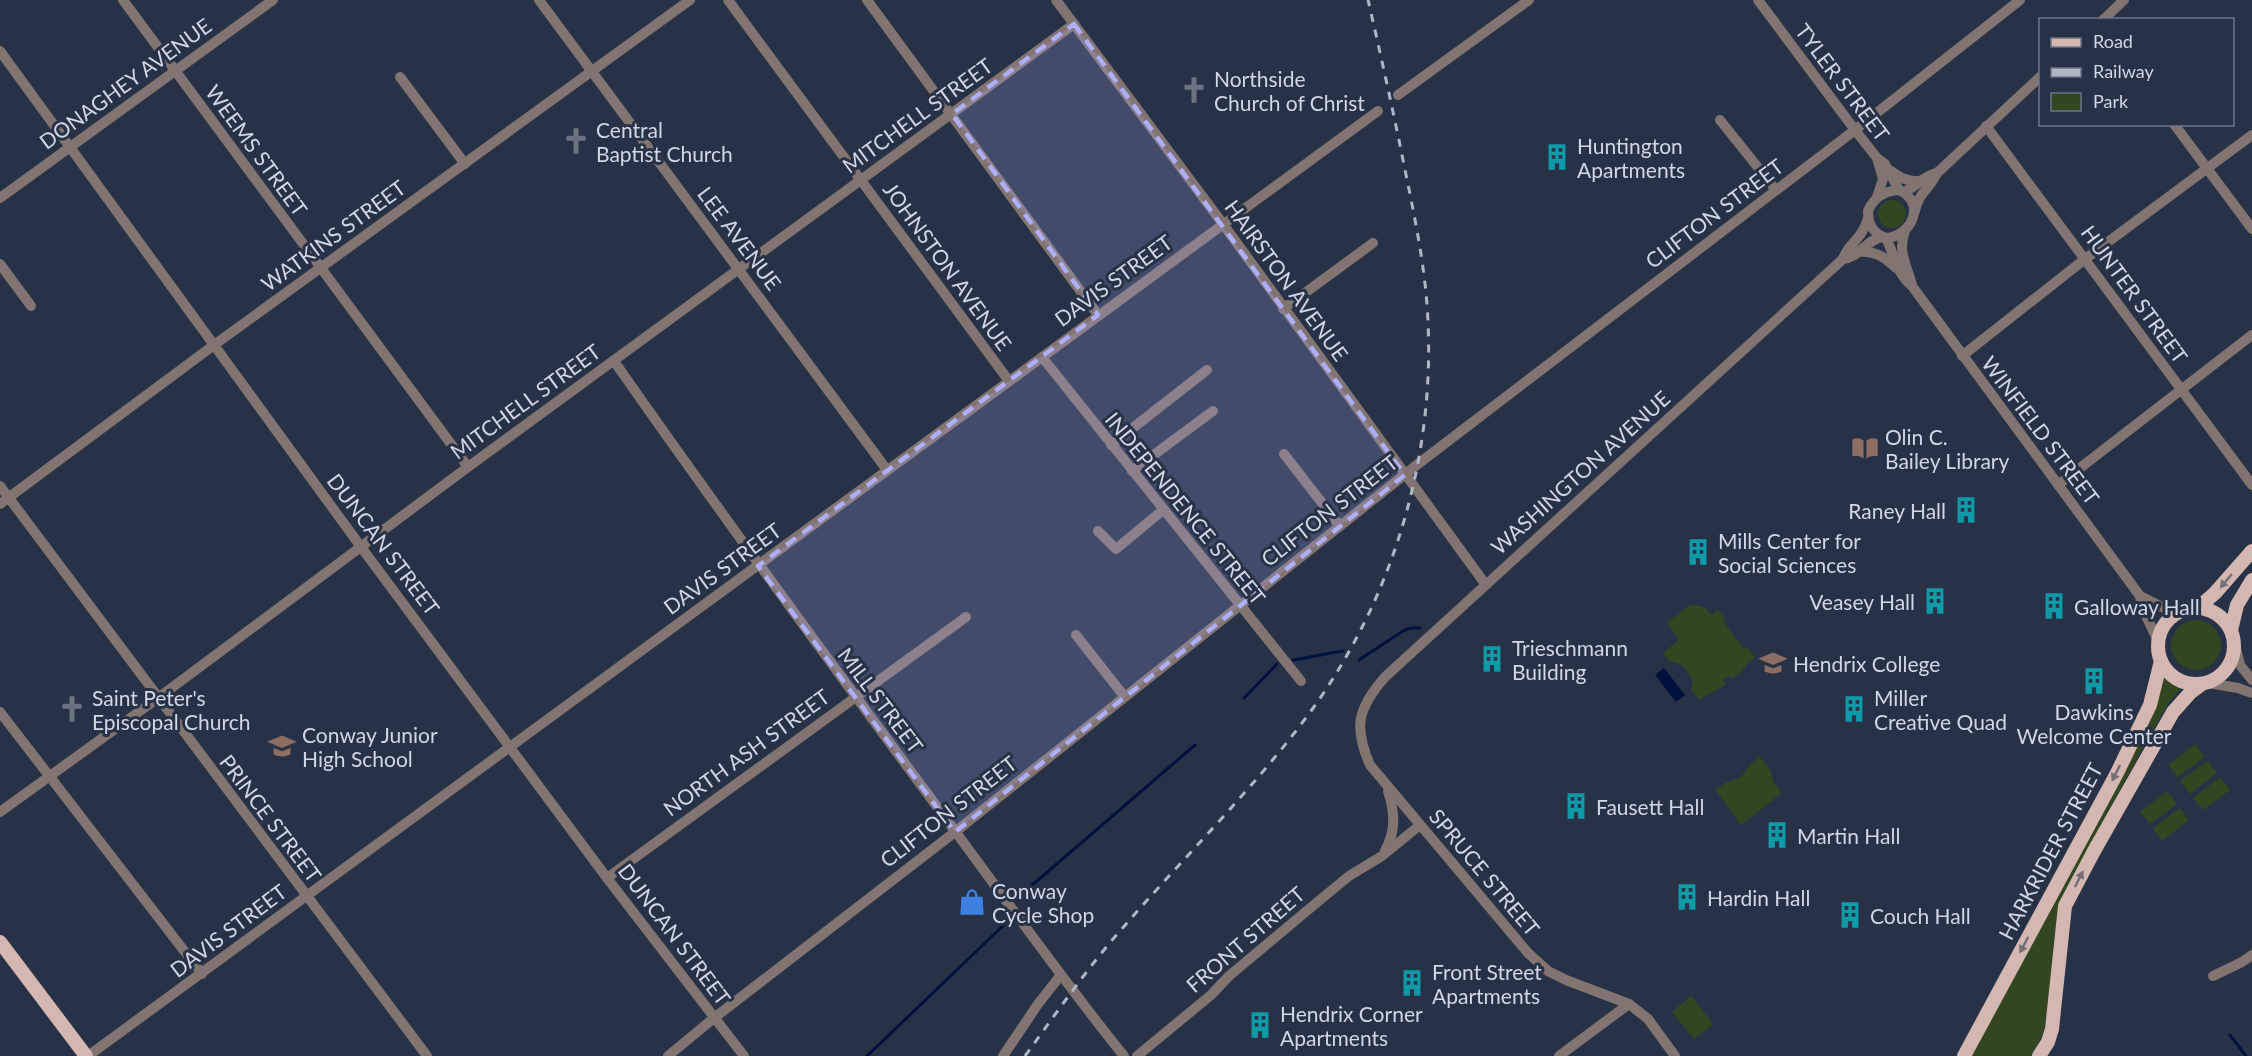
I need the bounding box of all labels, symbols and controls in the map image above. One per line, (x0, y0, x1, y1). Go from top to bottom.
street label: DONAGHEY AVENUE (34, 12, 216, 154)
street label: TYLER STREET (1791, 18, 1896, 146)
legend (2039, 18, 2234, 126)
text: Road (2093, 30, 2133, 52)
street label: MITCHELL STREET (837, 52, 997, 178)
text: Railway (2093, 60, 2154, 82)
place label: Northside Church of Christ (1214, 66, 1365, 115)
church icon: Northside Church of Christ (1179, 75, 1209, 105)
street label: WEEMS STREET (201, 80, 313, 221)
text: Park (2093, 90, 2129, 112)
place label: Central Baptist Church (596, 117, 733, 166)
church icon: Central Baptist Church (561, 126, 591, 156)
place label: Huntington Apartments (1577, 133, 1685, 182)
building icon: Huntington Apartments (1542, 142, 1572, 172)
street label: CLIFTON STREET (1640, 153, 1788, 273)
street label: WATKINS STREET (256, 174, 410, 296)
street label: JOHNSTON AVENUE (879, 177, 1017, 355)
street label: LEE AVENUE (693, 181, 787, 295)
street label: HAIRSTON AVENUE (1220, 195, 1354, 365)
street label: HUNTER STREET (2077, 220, 2194, 368)
street label: DAVIS STREET (1049, 229, 1177, 331)
street label: MITCHELL STREET (445, 338, 605, 464)
street label: WINFIELD STREET (1977, 351, 2105, 510)
street label: WASHINGTON AVENUE (1485, 385, 1675, 559)
street label: INDEPENDENCE STREET (1101, 407, 1272, 610)
place label: Olin C. Bailey Library (1885, 424, 2009, 473)
library icon: Olin C. Bailey Library (1850, 433, 1880, 463)
street label: CLIFTON STREET (1256, 449, 1403, 571)
street label: DUNCAN STREET (323, 468, 446, 620)
building icon: Raney Hall (1951, 495, 1981, 525)
place label: Raney Hall (1848, 498, 1946, 523)
street label: DAVIS STREET (658, 517, 786, 619)
place label: Mills Center for Social Sciences (1718, 528, 1861, 577)
building icon: Mills Center for Social Sciences (1683, 537, 1713, 567)
one-way arrow (2220, 573, 2233, 588)
building icon: Veasey Hall (1920, 586, 1950, 616)
place label: Veasey Hall (1809, 589, 1915, 614)
building icon: Galloway Hall (2039, 591, 2069, 621)
place label: Galloway Hall (2074, 594, 2200, 619)
place label: Trieschmann Building (1512, 635, 1628, 684)
street label: MILL STREET (833, 642, 929, 758)
building icon: Trieschmann Building (1477, 644, 1507, 674)
school or university icon: Hendrix College (1758, 648, 1788, 678)
place label: Hendrix College (1793, 651, 1940, 676)
building icon: Dawkins Welcome Center (2079, 666, 2109, 696)
street label: NORTH ASH STREET (658, 683, 834, 821)
place label: Saint Peter's Episcopal Church (92, 685, 250, 734)
place label: Miller Creative Quad (1874, 685, 2007, 734)
church icon: Saint Peter's Episcopal Church (57, 694, 87, 724)
building icon: Miller Creative Quad (1839, 694, 1869, 724)
place label: Dawkins Welcome Center (2017, 699, 2172, 748)
place label: Conway Junior High School (302, 722, 438, 771)
school or university icon: Conway Junior High School (267, 731, 297, 761)
street label: PRINCE STREET (215, 749, 327, 887)
street label: CLIFTON STREET (875, 750, 1022, 872)
street label: HARKRIDER STREET (1993, 758, 2107, 944)
one-way arrow (2112, 764, 2122, 782)
building icon: Fausett Hall (1561, 791, 1591, 821)
place label: Fausett Hall (1596, 794, 1704, 819)
street label: SPRUCE STREET (1425, 804, 1546, 941)
building icon: Martin Hall (1762, 820, 1792, 850)
place label: Martin Hall (1797, 823, 1900, 848)
street label: DUNCAN STREET (614, 858, 737, 1010)
one-way arrow (2074, 870, 2084, 888)
street label: DAVIS STREET (165, 878, 292, 982)
place label: Conway Cycle Shop (992, 878, 1094, 927)
street label: FRONT STREET (1181, 880, 1310, 997)
building icon: Hardin Hall (1672, 882, 1702, 912)
place label: Hardin Hall (1707, 885, 1810, 910)
shop icon: Conway Cycle Shop (957, 887, 987, 917)
building icon: Couch Hall (1835, 900, 1865, 930)
place label: Couch Hall (1870, 903, 1971, 928)
one-way arrow (2019, 936, 2029, 953)
place label: Front Street Apartments (1432, 959, 1542, 1008)
building icon: Front Street Apartments (1397, 968, 1427, 998)
place label: Hendrix Corner Apartments (1280, 1001, 1423, 1050)
building icon: Hendrix Corner Apartments (1245, 1010, 1275, 1040)

